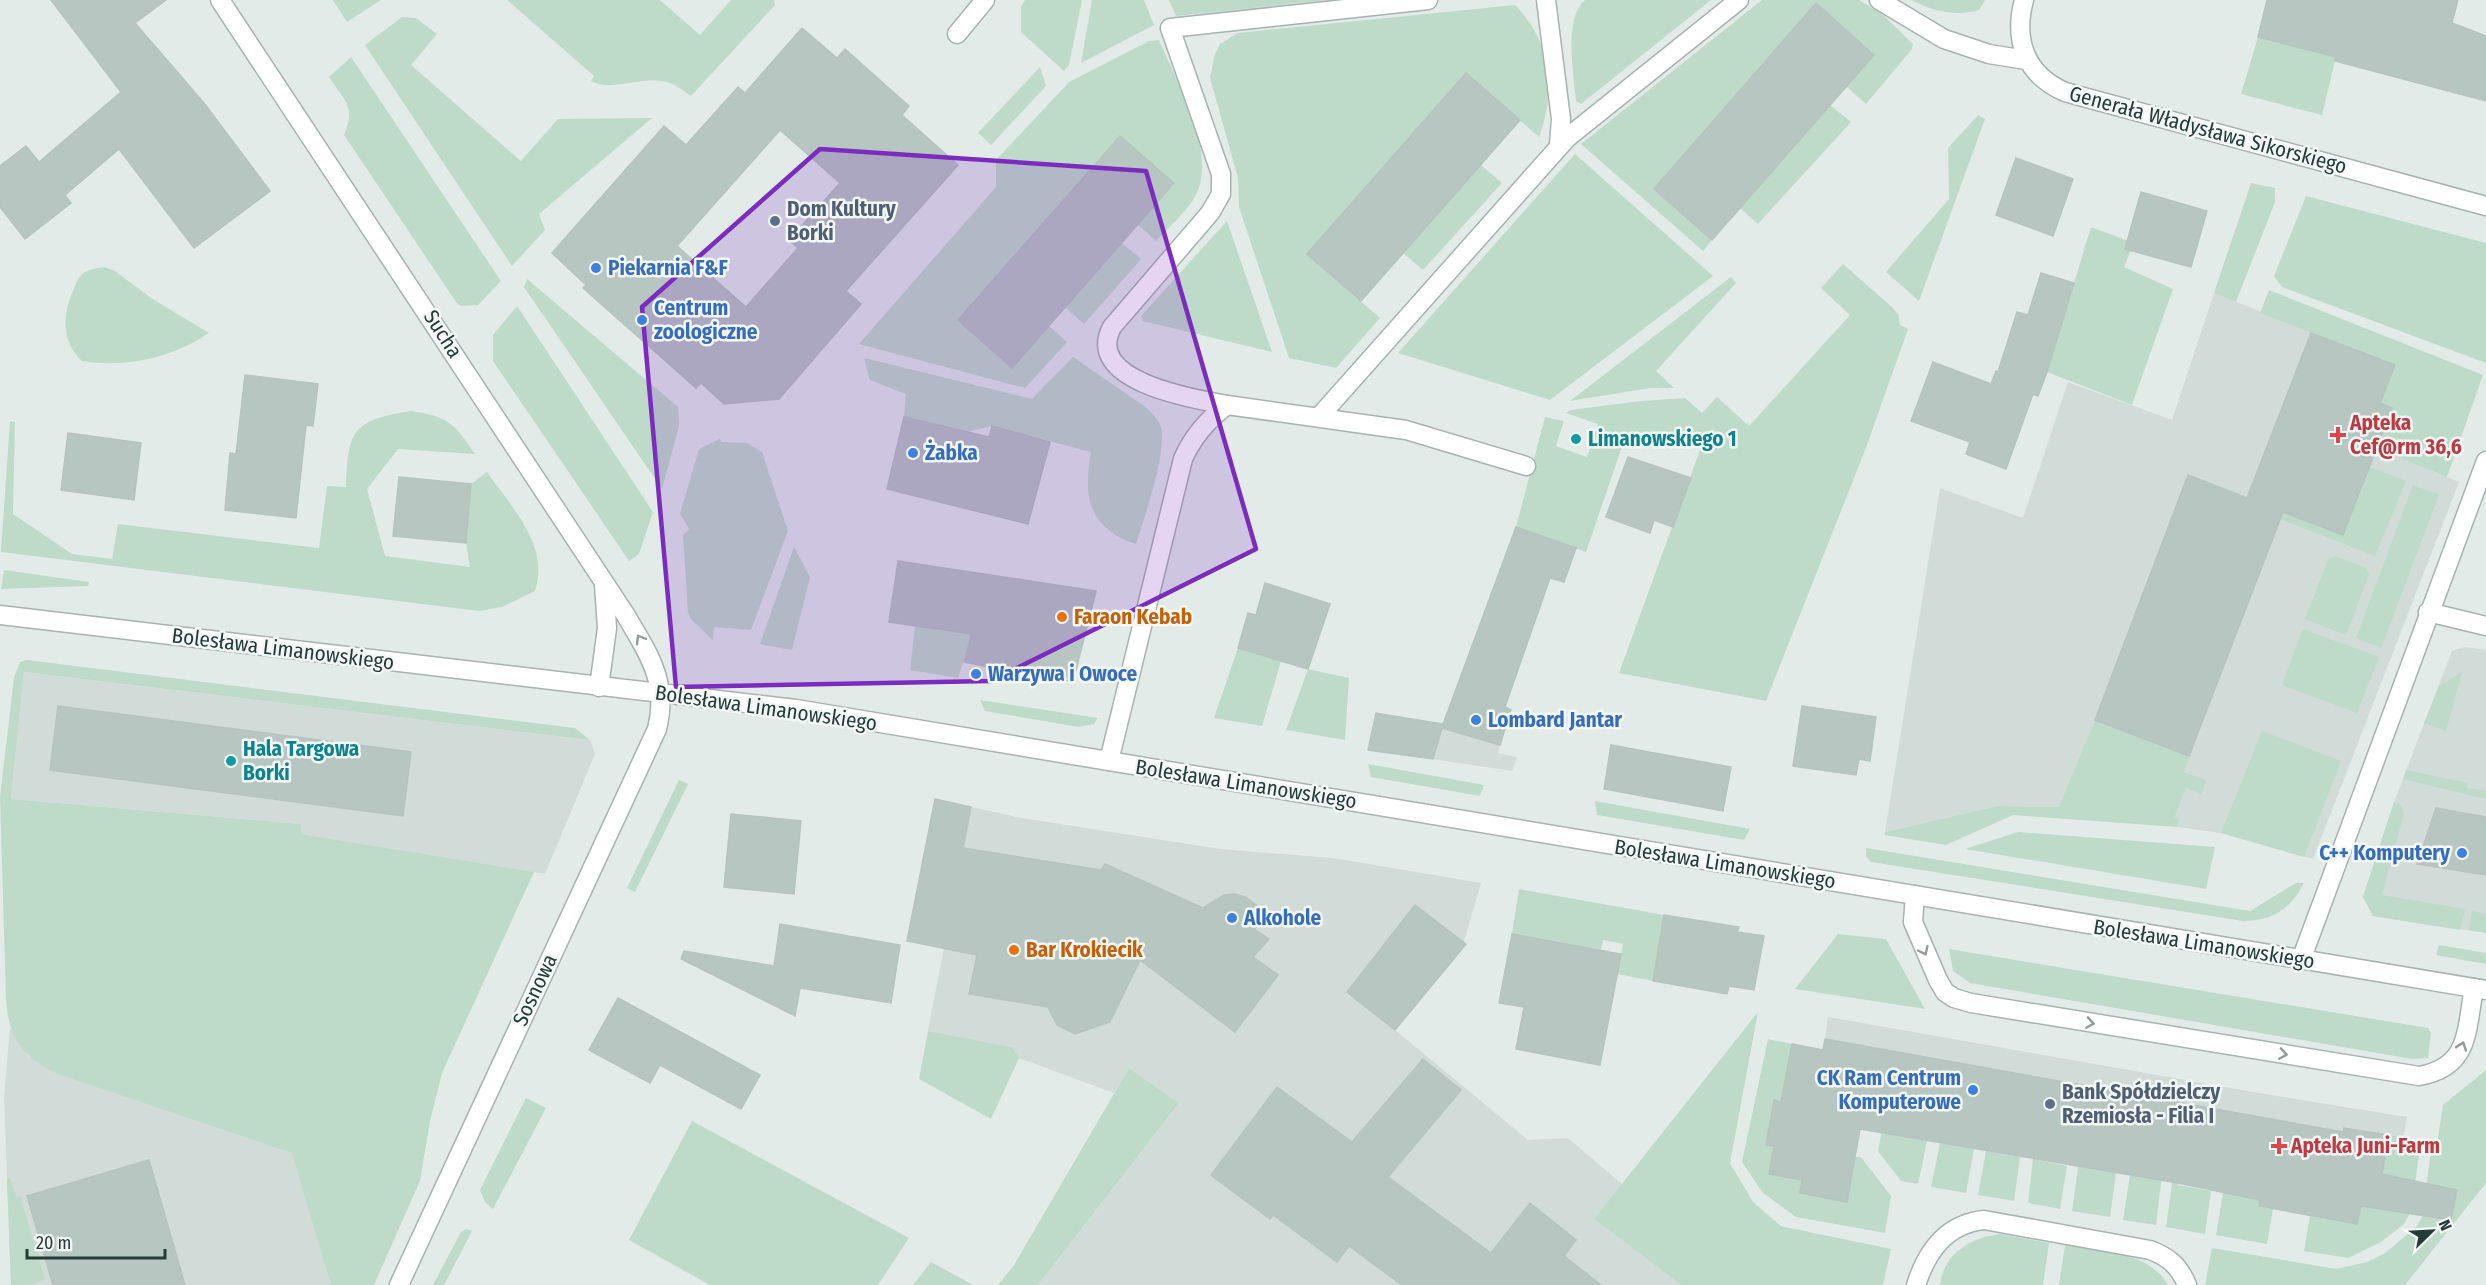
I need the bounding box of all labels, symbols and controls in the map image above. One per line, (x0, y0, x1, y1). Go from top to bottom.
street label: Generała Władysława Sikorskiego (2066, 80, 2350, 180)
place label: Dom Kultury Borki (787, 196, 897, 246)
marker: Dom Kultury Borki (768, 214, 782, 228)
place label: Piekarnia F&F (608, 255, 728, 281)
marker: Piekarnia F&F (589, 261, 603, 275)
place label: Centrum zoologiczne (654, 295, 758, 345)
street label: Sucha (418, 305, 468, 363)
marker: Centrum zoologiczne (635, 313, 649, 327)
place label: Apteka Cef@rm 36,6 (2349, 410, 2462, 460)
place label: Limanowskiego 1 (1588, 426, 1737, 452)
marker: Apteka Cef@rm 36,6 (2331, 428, 2345, 442)
marker: Limanowskiego 1 (1569, 432, 1583, 446)
place label: Żabka (925, 439, 978, 466)
marker: Żabka (906, 446, 920, 460)
place label: Faraon Kebab (1074, 604, 1192, 630)
marker: Faraon Kebab (1055, 610, 1069, 624)
street label: Bolesława Limanowskiego (170, 622, 396, 676)
one-way arrow (636, 635, 647, 645)
place label: Warzywa i Owoce (988, 661, 1138, 687)
marker: Warzywa i Owoce (969, 667, 983, 681)
street label: Bolesława Limanowskiego (653, 680, 879, 736)
place label: Lombard Jantar (1488, 707, 1622, 733)
marker: Lombard Jantar (1469, 713, 1483, 727)
place label: Hala Targowa Borki (243, 736, 359, 786)
marker: Hala Targowa Borki (224, 754, 238, 768)
street label: Bolesława Limanowskiego (1133, 754, 1359, 814)
street label: Bolesława Limanowskiego (1612, 834, 1838, 894)
place label: C++ Komputery (2319, 840, 2451, 866)
marker: C++ Komputery (2455, 846, 2469, 860)
place label: Alkohole (1243, 905, 1322, 931)
marker: Alkohole (1225, 911, 1239, 925)
street label: Bolesława Limanowskiego (2091, 914, 2317, 974)
place label: Bar Krokiecik (1026, 937, 1143, 963)
marker: Bar Krokiecik (1007, 943, 1021, 957)
one-way arrow (1917, 945, 1929, 956)
street label: Sosnowa (507, 950, 563, 1030)
one-way arrow (2085, 1016, 2095, 1028)
one-way arrow (2455, 1041, 2468, 1051)
one-way arrow (2278, 1048, 2287, 1060)
place label: CK Ram Centrum Komputerowe (1817, 1065, 1961, 1115)
place label: Bank Spółdzielczy Rzemiosła - Filia I (2062, 1079, 2221, 1129)
marker: CK Ram Centrum Komputerowe (1966, 1083, 1980, 1097)
marker: Bank Spółdzielczy Rzemiosła - Filia I (2043, 1097, 2057, 1111)
place label: Apteka Juni-Farm (2290, 1133, 2440, 1159)
marker: Apteka Juni-Farm (2272, 1139, 2286, 1153)
north arrow (2402, 1201, 2462, 1261)
text: N (2435, 1217, 2456, 1233)
scale bar (27, 1222, 165, 1260)
text: 20 m (36, 1232, 71, 1254)

